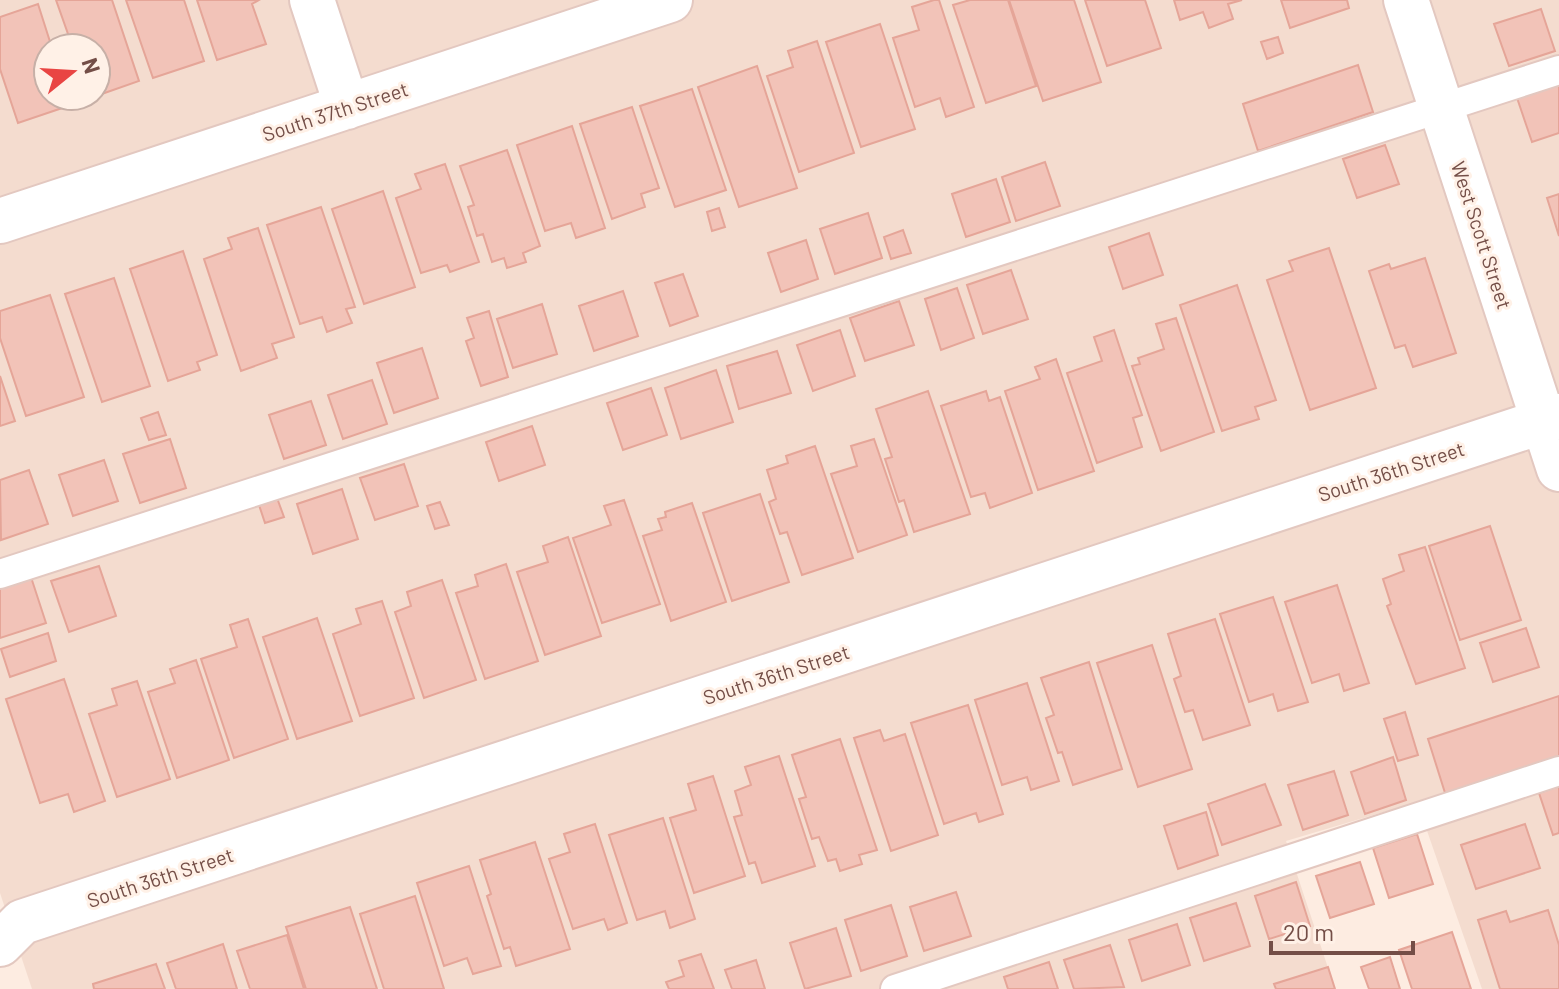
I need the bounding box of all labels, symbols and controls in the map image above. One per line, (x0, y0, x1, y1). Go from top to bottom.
north arrow (32, 32, 112, 112)
text: N (77, 55, 107, 76)
street label: South 37th Street (259, 76, 411, 146)
street label: West Scott Street (1447, 158, 1517, 312)
street label: South 36th Street (1315, 436, 1467, 506)
street label: South 36th Street (700, 639, 852, 709)
street label: South 36th Street (84, 842, 236, 912)
scale bar (1271, 905, 1413, 955)
text: 20 m (1283, 917, 1334, 946)

